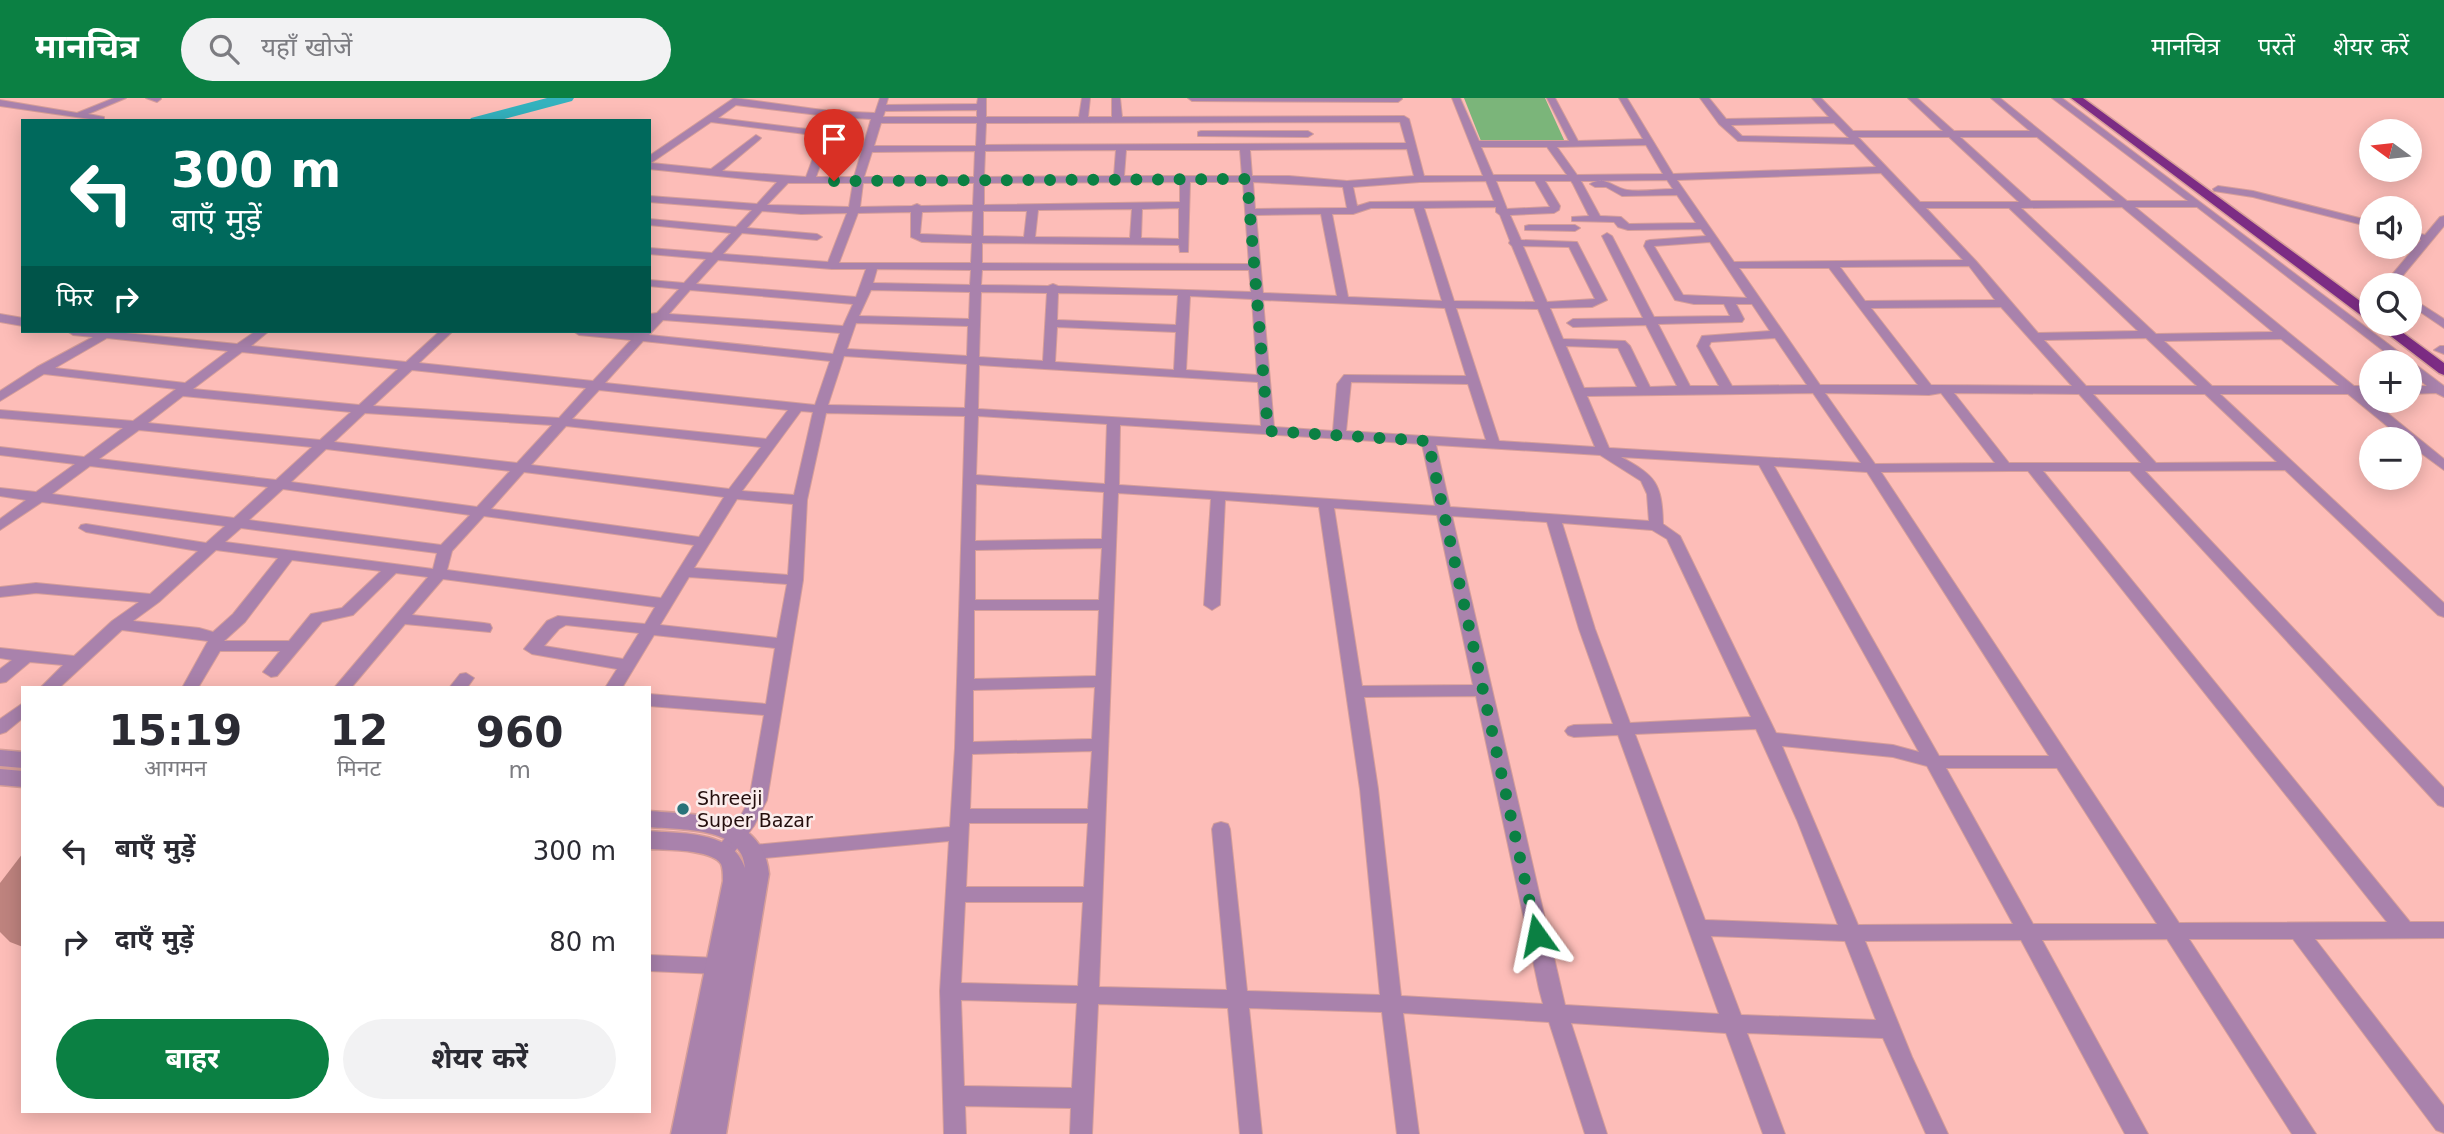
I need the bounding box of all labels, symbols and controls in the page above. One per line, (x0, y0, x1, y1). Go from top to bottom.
search box (181, 18, 671, 81)
text: मानचित्र (35, 27, 139, 66)
icon: search (205, 30, 243, 68)
text: यहाँ खोजें (261, 32, 352, 62)
text: मानचित्र (2151, 33, 2220, 61)
text: परतें (2258, 33, 2295, 61)
text: शेयर करें (2333, 33, 2409, 61)
pin (804, 109, 864, 181)
north arrow (2359, 119, 2422, 182)
map controls (2359, 119, 2422, 490)
icon: arrive (815, 120, 853, 158)
text: 300 m (171, 142, 341, 199)
icon: left (56, 147, 147, 238)
button: sound (2359, 196, 2422, 259)
text: बाएँ मुड़ें (171, 201, 262, 239)
button: search (2359, 273, 2422, 336)
icon: right (107, 280, 145, 318)
text: फिर (56, 282, 93, 312)
button: + (2359, 350, 2422, 413)
button: − (2359, 427, 2422, 490)
text: 15:19 (109, 706, 242, 755)
text: 12 (330, 706, 388, 755)
text: 960 (476, 708, 563, 757)
text: आगमन (144, 755, 207, 781)
text: मिनट (337, 755, 381, 781)
text: m (508, 757, 531, 783)
place label: Shreeji Super Bazar (697, 787, 813, 831)
marker: Shreeji Super Bazar (675, 801, 691, 817)
icon: left (56, 832, 94, 870)
text: बाएँ मुड़ें (115, 833, 195, 863)
text: 300 m (533, 836, 616, 866)
position arrow (1500, 898, 1574, 972)
icon: right (56, 923, 94, 961)
text: दाएँ मुड़ें (115, 924, 194, 954)
text: 80 m (549, 927, 616, 957)
button: बाहर (56, 1019, 329, 1099)
button: शेयर करें (343, 1019, 616, 1099)

